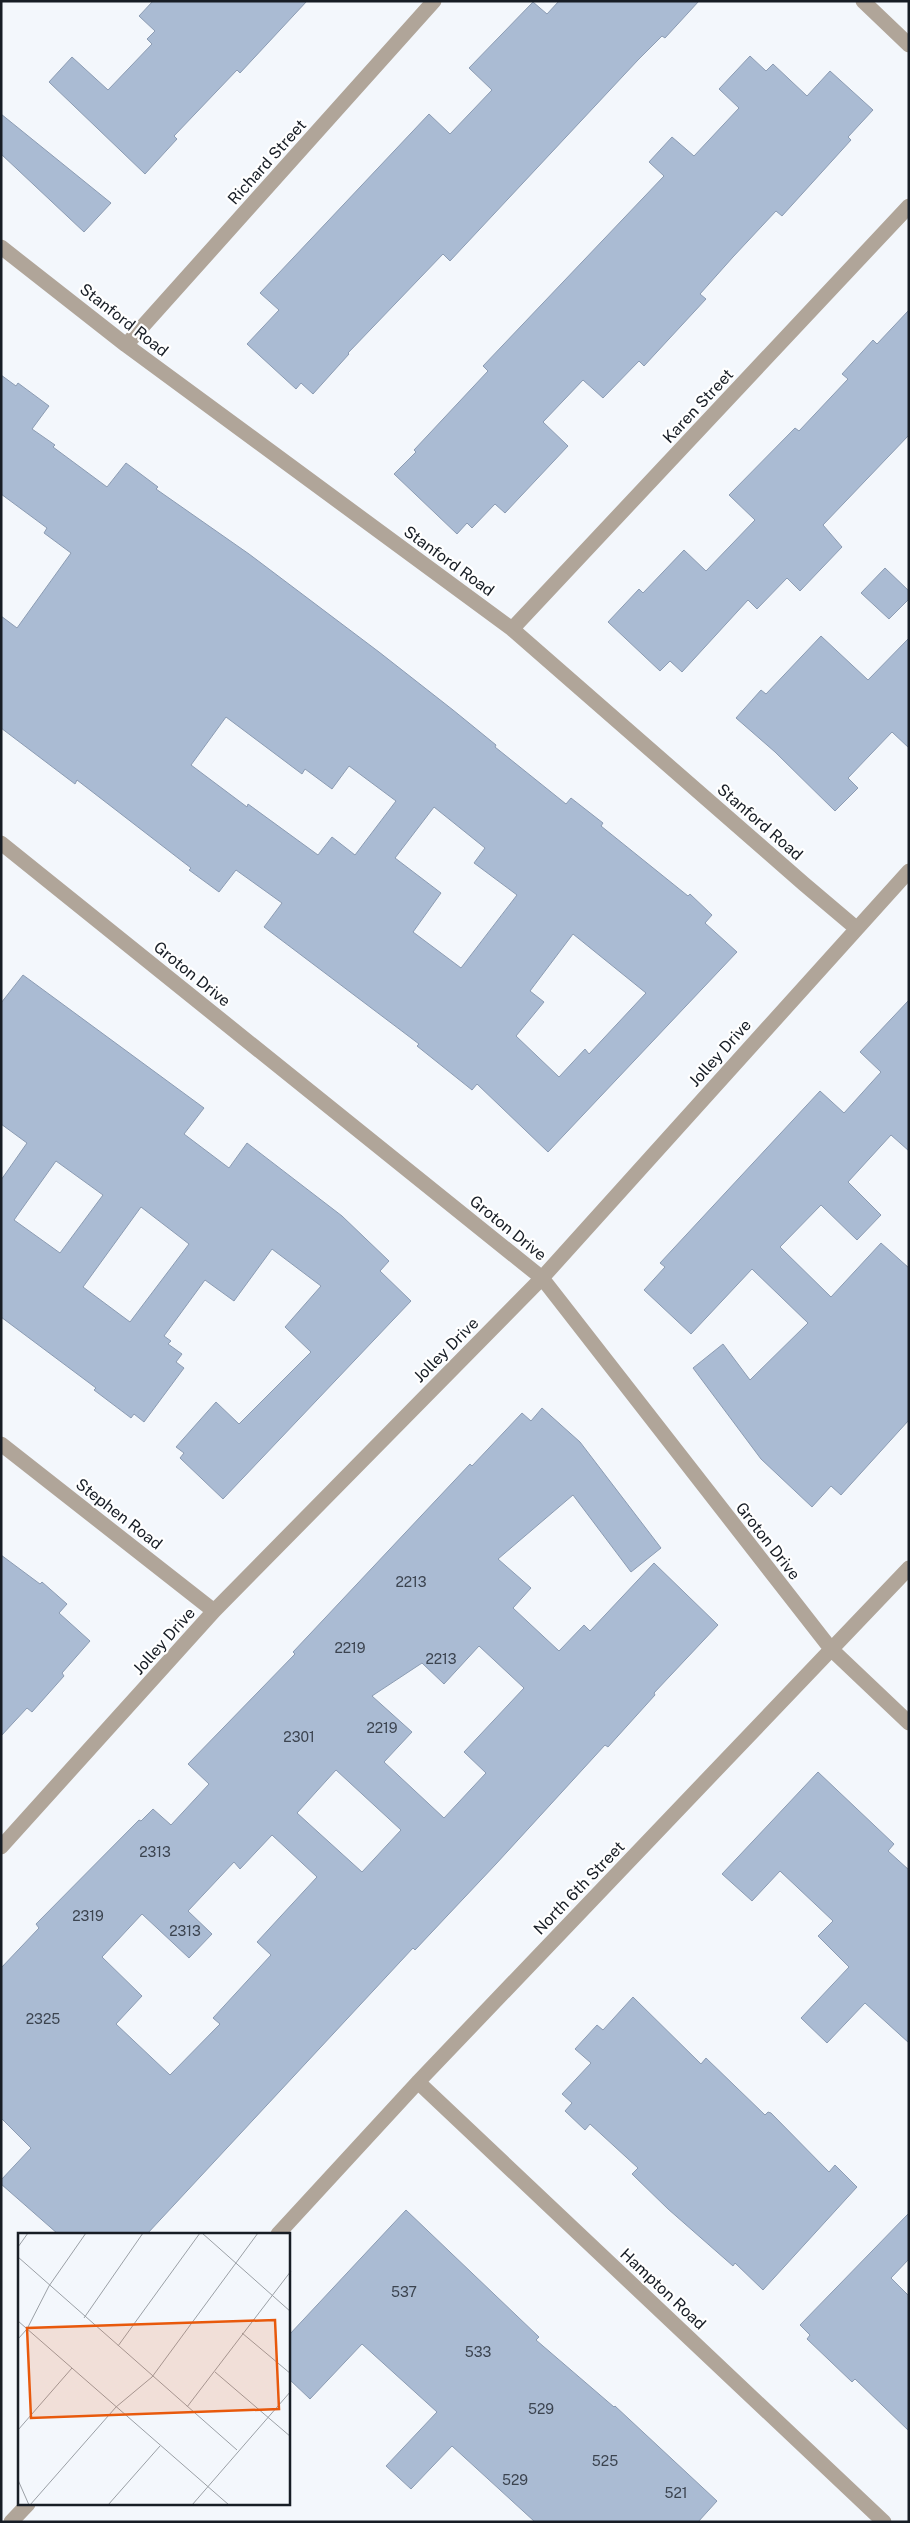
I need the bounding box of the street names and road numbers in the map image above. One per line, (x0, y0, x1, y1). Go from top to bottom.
street label: Richard Street (224, 116, 310, 208)
street label: Stanford Road (76, 280, 172, 360)
street label: Karen Street (659, 365, 737, 447)
street label: Stanford Road (400, 522, 498, 600)
street label: Stanford Road (713, 780, 807, 864)
street label: Groton Drive (150, 937, 234, 1011)
street label: Jolley Drive (685, 1015, 755, 1091)
street label: Groton Drive (466, 1191, 550, 1265)
street label: Jolley Drive (410, 1314, 482, 1386)
street label: Stephen Road (72, 1474, 166, 1554)
street label: Groton Drive (732, 1499, 804, 1583)
street label: Jolley Drive (129, 1603, 199, 1679)
street label: North 6th Street (530, 1837, 628, 1939)
street label: Hampton Road (616, 2244, 710, 2334)

